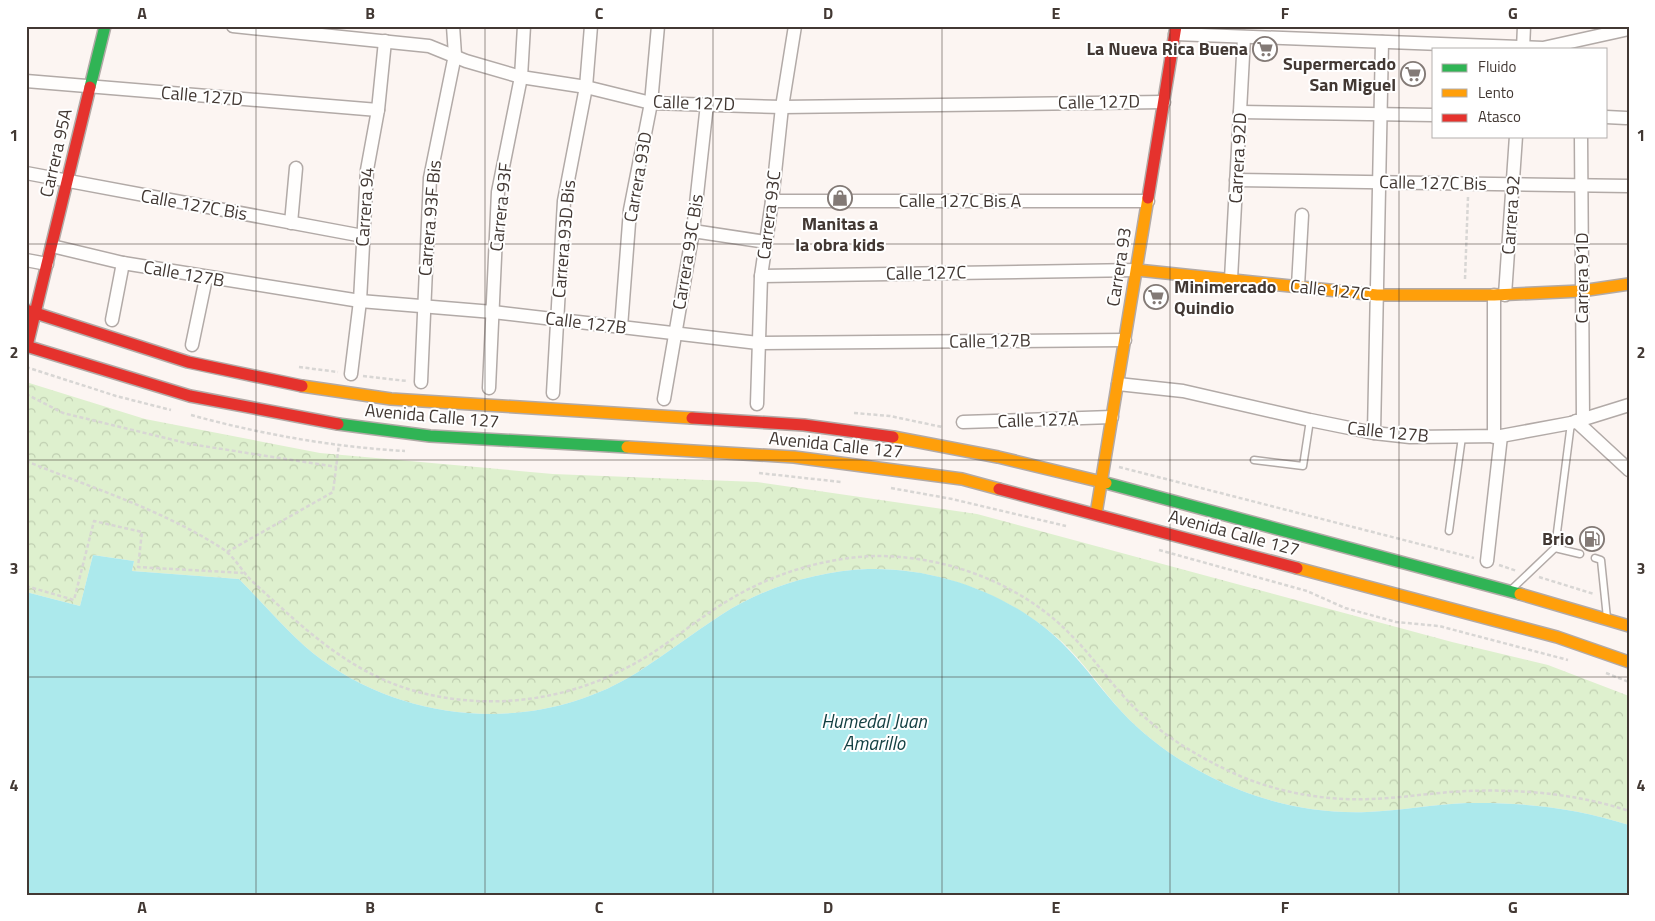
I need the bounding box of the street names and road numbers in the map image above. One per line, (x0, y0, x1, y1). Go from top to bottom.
street label: Calle 127D (160, 78, 244, 113)
street label: Calle 127D (1058, 87, 1140, 116)
street label: Calle 127D (653, 88, 735, 117)
street label: Carrera 95A (32, 106, 79, 200)
street label: Carrera 92D (1222, 112, 1253, 204)
street label: Carrera 93D (616, 130, 659, 224)
street label: Carrera 93F Bis (411, 159, 448, 277)
street label: Carrera 93F (482, 161, 519, 253)
street label: Carrera 94 (348, 166, 381, 248)
street label: Calle 127C Bis (1379, 168, 1487, 197)
street label: Carrera 93C (750, 169, 787, 261)
street label: Carrera 92 (1494, 174, 1527, 256)
street label: Carrera 93D Bis (545, 179, 582, 299)
street label: Calle 127C Bis (139, 182, 249, 227)
street label: Calle 127C Bis A (899, 187, 1021, 214)
street label: Carrera 93C Bis (665, 192, 710, 312)
street label: Carrera 93 (1099, 226, 1138, 308)
street label: Carrera 91D (1568, 232, 1595, 324)
street label: Calle 127B (142, 253, 227, 294)
street label: Calle 127C (886, 258, 967, 287)
street label: Calle 127C (1289, 272, 1372, 307)
street label: Calle 127B (544, 304, 628, 341)
street label: Calle 127B (949, 326, 1031, 355)
street label: Avenida Calle 127 (364, 396, 500, 435)
street label: Calle 127A (997, 405, 1079, 434)
street label: Calle 127B (1346, 414, 1430, 449)
street label: Avenida Calle 127 (768, 424, 904, 465)
street label: Avenida Calle 127 (1166, 502, 1303, 563)

